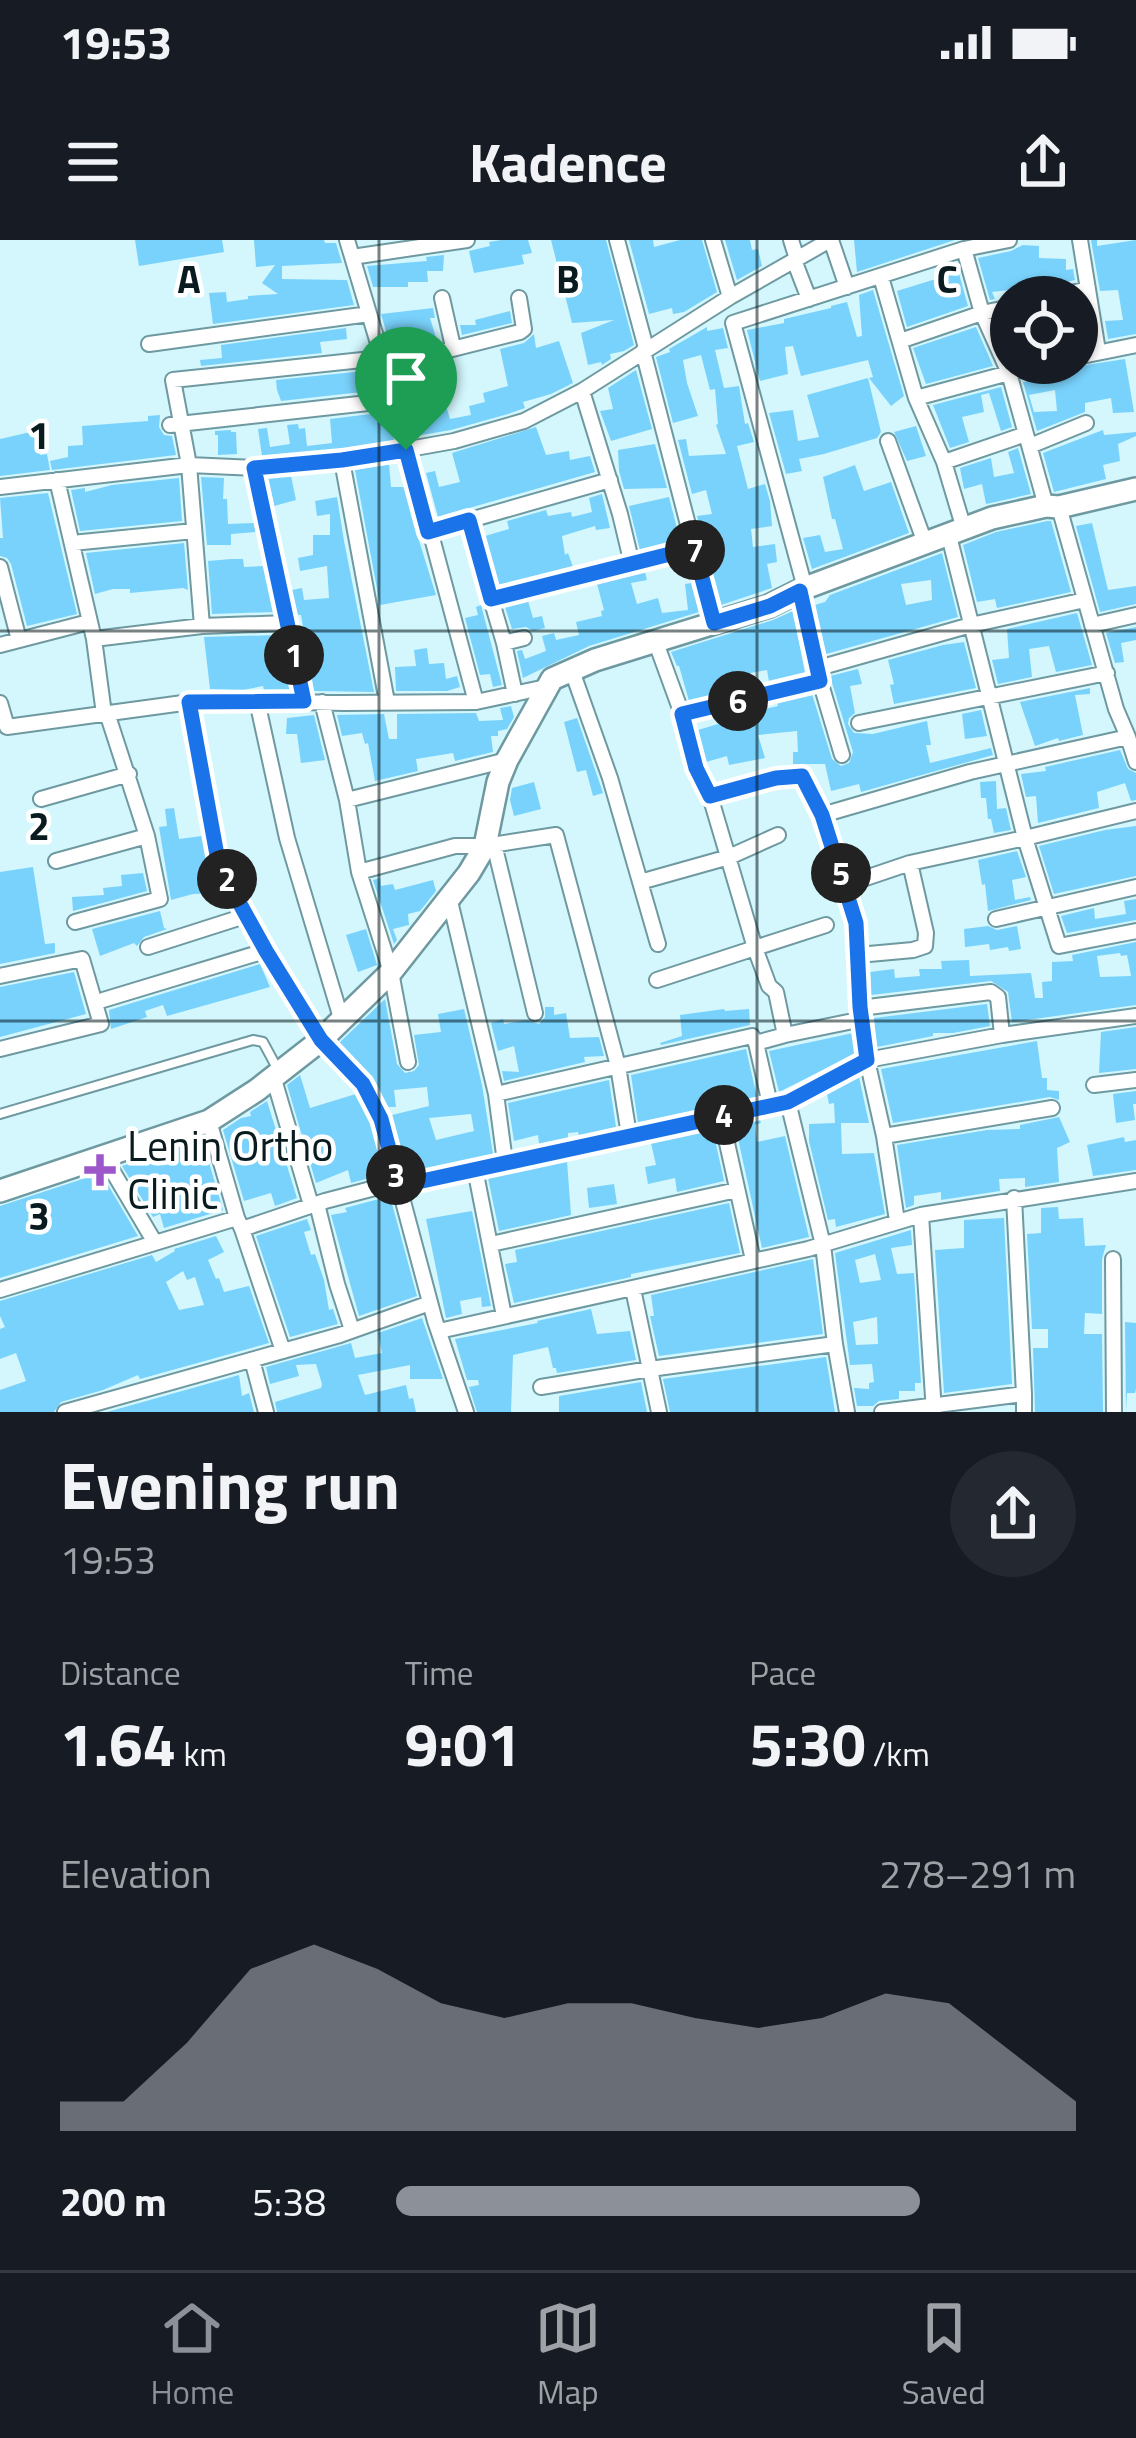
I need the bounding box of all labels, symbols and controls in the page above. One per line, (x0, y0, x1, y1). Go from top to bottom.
text: 19:53 (60, 8, 172, 76)
text: Kadence (469, 121, 667, 203)
icon: menu (60, 129, 126, 195)
icon: share (1010, 129, 1076, 195)
text: A (177, 249, 201, 308)
text: B (556, 249, 580, 308)
text: C (936, 249, 958, 308)
map controls (990, 276, 1098, 384)
button: locate (990, 276, 1098, 384)
pin (355, 327, 457, 450)
icon: arrive (373, 345, 439, 411)
text: 1 (28, 405, 50, 464)
pin: 7 (665, 520, 725, 580)
text: 7 (686, 525, 704, 575)
pin: 1 (264, 625, 324, 685)
text: 1 (285, 630, 303, 680)
pin: 6 (708, 671, 768, 731)
text: 6 (729, 676, 747, 726)
text: 2 (28, 796, 50, 855)
pin: 5 (811, 843, 871, 903)
text: 5 (832, 848, 850, 898)
pin: 2 (197, 849, 257, 909)
text: 2 (218, 854, 236, 904)
pin: 4 (694, 1085, 754, 1145)
text: 4 (715, 1090, 733, 1140)
place label: Lenin Ortho Clinic (127, 1113, 333, 1225)
pin: 3 (366, 1145, 426, 1205)
text: 3 (387, 1150, 405, 1200)
marker: Lenin Ortho Clinic (84, 1154, 116, 1186)
text: 3 (28, 1186, 50, 1245)
text: Evening run (60, 1434, 400, 1535)
button: share (950, 1451, 1076, 1577)
text: 19:53 (60, 1530, 156, 1589)
text: Distance (60, 1648, 181, 1698)
text: Time (405, 1648, 474, 1698)
text: Pace (749, 1648, 816, 1698)
text: 1.64 (60, 1698, 176, 1789)
text: 9:01 (405, 1698, 521, 1789)
text: 5:30 (749, 1698, 866, 1789)
text: km (176, 1729, 227, 1779)
text: /km (866, 1729, 930, 1779)
text: Elevation (60, 1844, 212, 1903)
text: 278–291 m (879, 1844, 1076, 1903)
text: 200 m (60, 2172, 167, 2231)
text: 5:38 (252, 2172, 326, 2231)
tab: Home (150, 2295, 234, 2417)
tab: Map (535, 2295, 601, 2417)
tab: Saved (902, 2295, 986, 2417)

